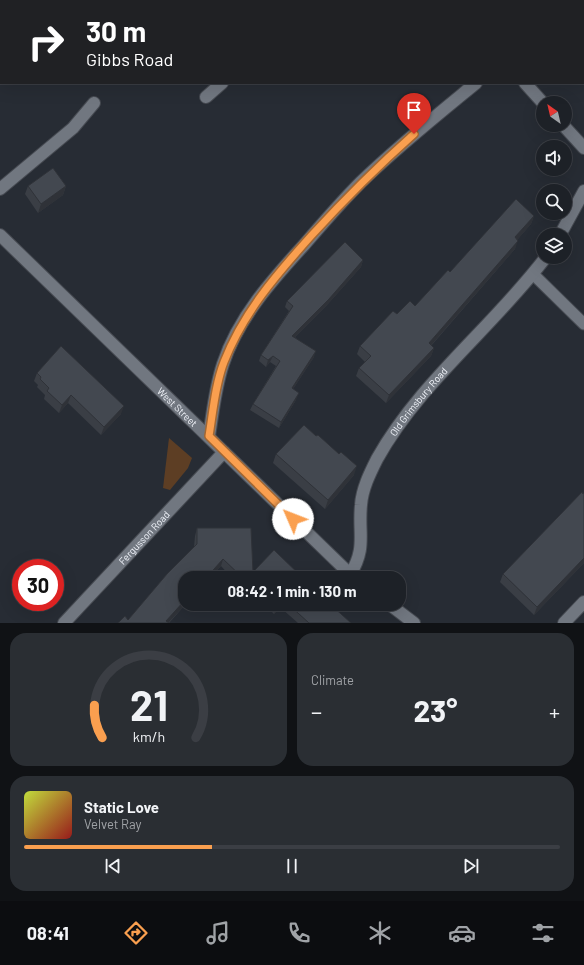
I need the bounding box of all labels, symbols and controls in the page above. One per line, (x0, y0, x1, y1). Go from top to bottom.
text: 30 m (86, 14, 146, 48)
icon: right (20, 16, 72, 68)
text: Gibbs Road (86, 48, 173, 70)
pin (397, 93, 431, 134)
north arrow (536, 96, 572, 132)
map controls (536, 96, 572, 264)
icon: arrive (403, 99, 425, 121)
button: sound (536, 140, 572, 176)
button: search (536, 184, 572, 220)
button: layers (536, 228, 572, 264)
street label: Old Grimsbury Road (387, 365, 450, 438)
street label: West Street (155, 385, 200, 429)
position arrow (272, 498, 314, 540)
street label: Fergusson Road (116, 508, 172, 567)
speed limit sign: 30 (12, 559, 64, 611)
text: 08:42 · 1 min · 130 m (227, 582, 357, 600)
text: Climate (311, 672, 354, 688)
text: 21 (130, 678, 167, 728)
text: 23° (414, 692, 457, 728)
text: − (311, 698, 322, 724)
text: + (549, 698, 560, 724)
text: km/h (132, 727, 165, 744)
text: Static Love (84, 798, 159, 816)
text: Velvet Ray (84, 816, 142, 832)
icon: previous (102, 855, 124, 877)
icon: pause (281, 855, 303, 877)
icon: next (460, 855, 482, 877)
icon: directions (122, 919, 150, 947)
icon: music (204, 919, 232, 947)
icon: phone (285, 919, 313, 947)
icon: climate (366, 919, 394, 947)
icon: car (448, 919, 476, 947)
icon: filters (529, 919, 557, 947)
text: 08:41 (27, 922, 69, 944)

